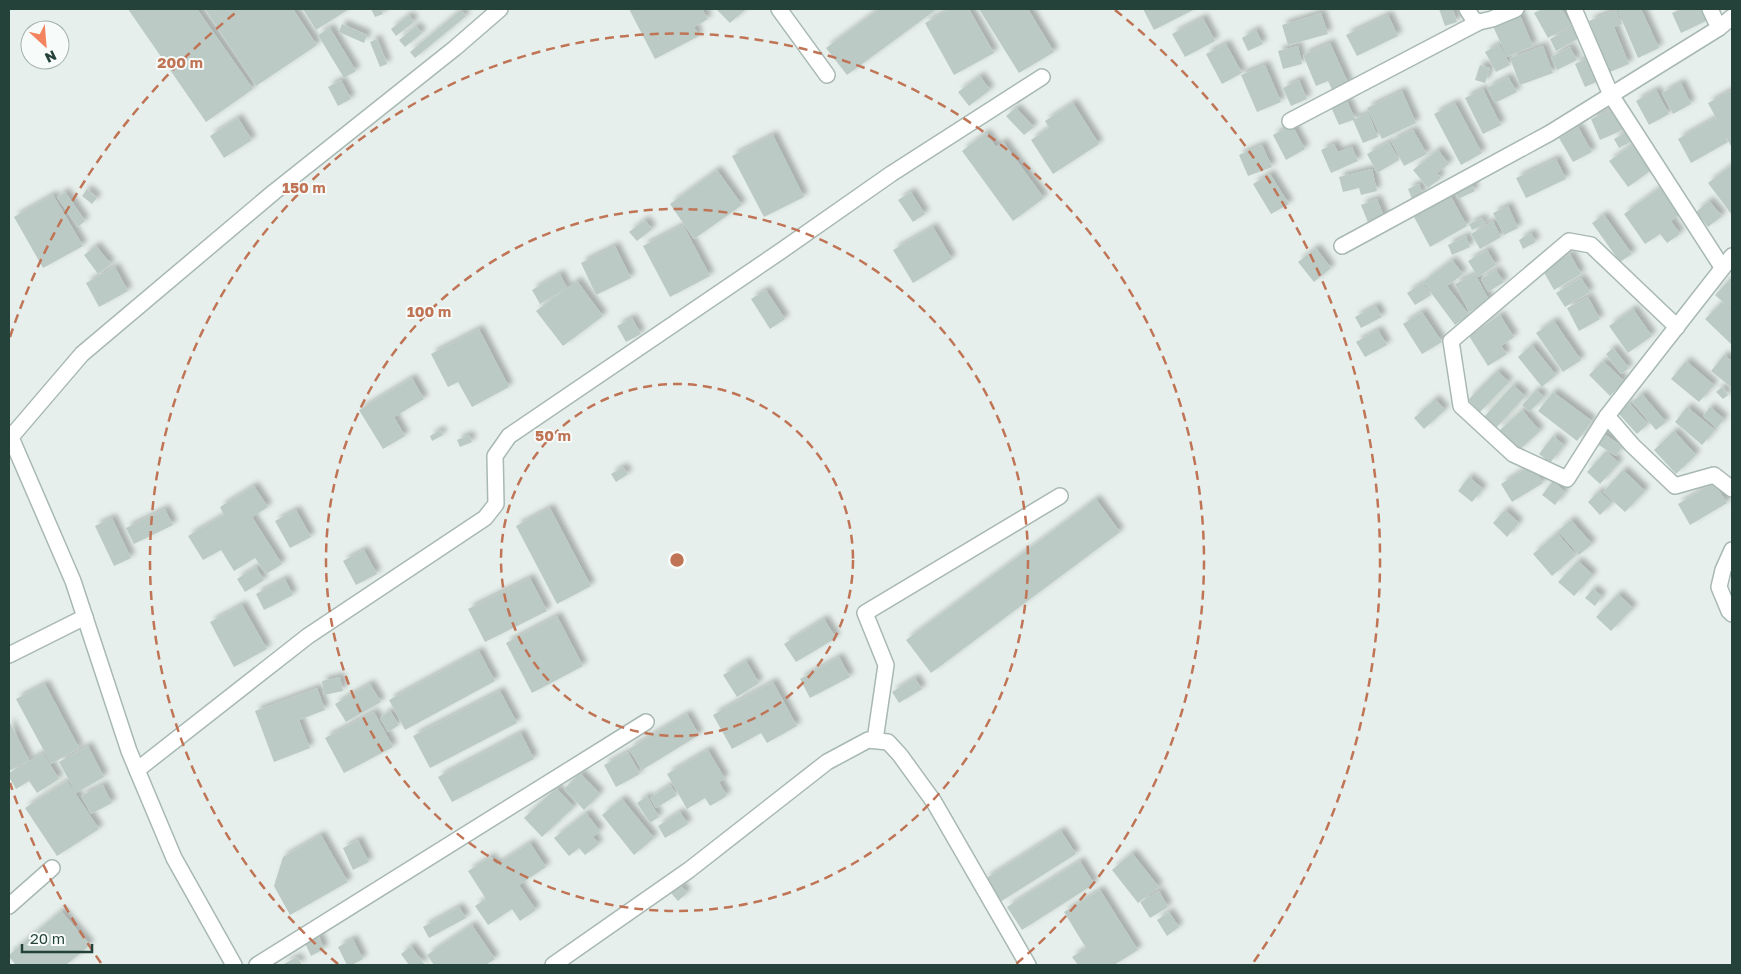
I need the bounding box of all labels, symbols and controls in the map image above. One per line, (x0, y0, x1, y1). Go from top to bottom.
north arrow (20, 20, 70, 70)
text: N (42, 47, 59, 67)
text: 200 m (157, 53, 203, 71)
text: 150 m (282, 178, 326, 196)
text: 100 m (407, 302, 451, 320)
text: 50 m (535, 426, 571, 444)
centre of rings (668, 551, 686, 569)
scale bar (22, 922, 92, 954)
text: 20 m (30, 929, 65, 947)

